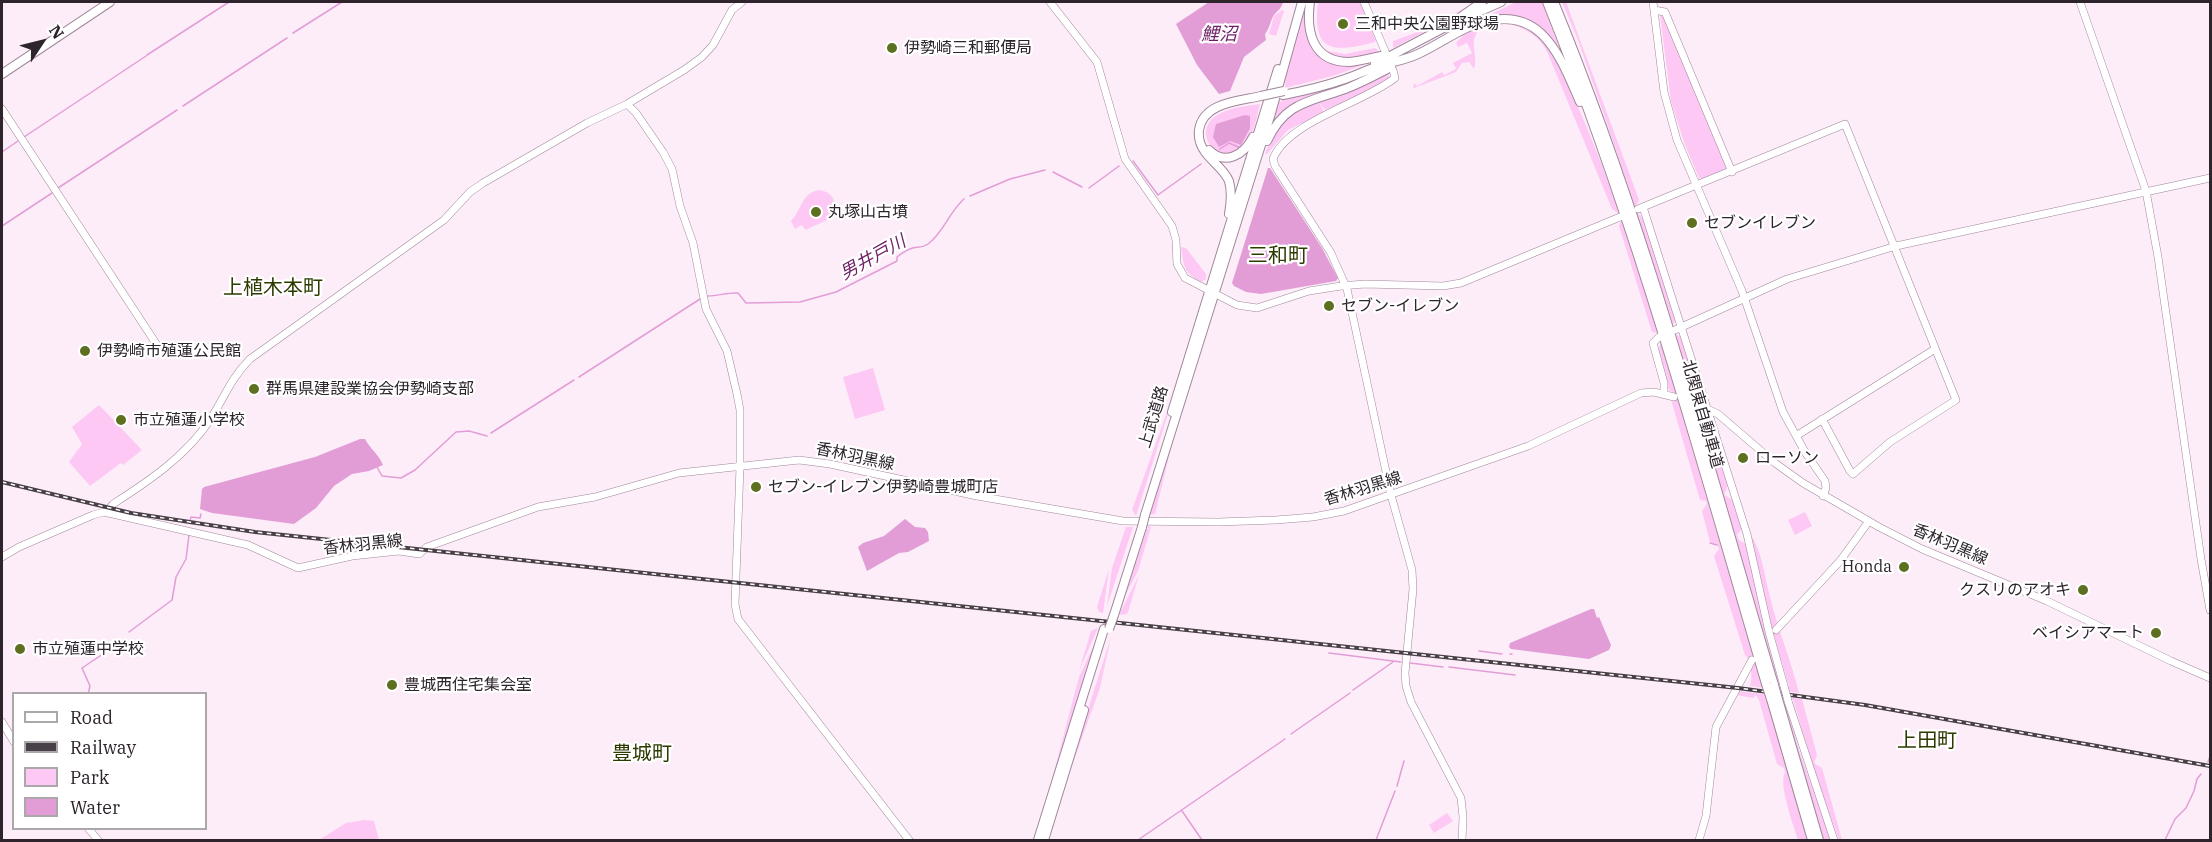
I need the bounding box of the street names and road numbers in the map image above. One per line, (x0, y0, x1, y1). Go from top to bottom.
street label: 北関東自動車道 (1677, 358, 1727, 470)
street label: 上武道路 (1135, 384, 1173, 450)
street label: 香林羽黒線 (814, 439, 896, 475)
street label: 香林羽黒線 (1322, 468, 1404, 510)
street label: 香林羽黒線 (1909, 521, 1991, 569)
street label: 香林羽黒線 (322, 531, 404, 559)

